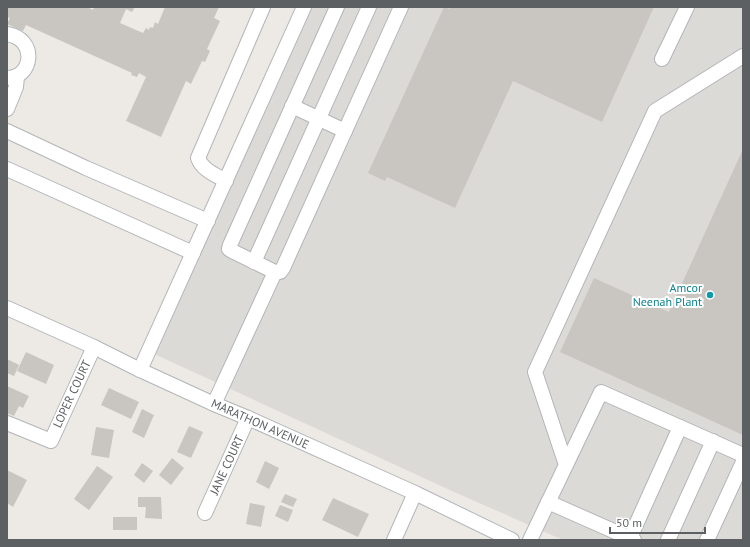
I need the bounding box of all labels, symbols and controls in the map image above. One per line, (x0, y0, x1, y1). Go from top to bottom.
place label: Amcor Neenah Plant (633, 280, 702, 309)
marker: Amcor Neenah Plant (705, 290, 715, 300)
street label: LOPER COURT (49, 357, 94, 430)
street label: MARATHON AVENUE (209, 395, 311, 452)
street label: JANE COURT (206, 432, 247, 498)
scale bar (610, 509, 705, 535)
text: 50 m (616, 515, 642, 530)

